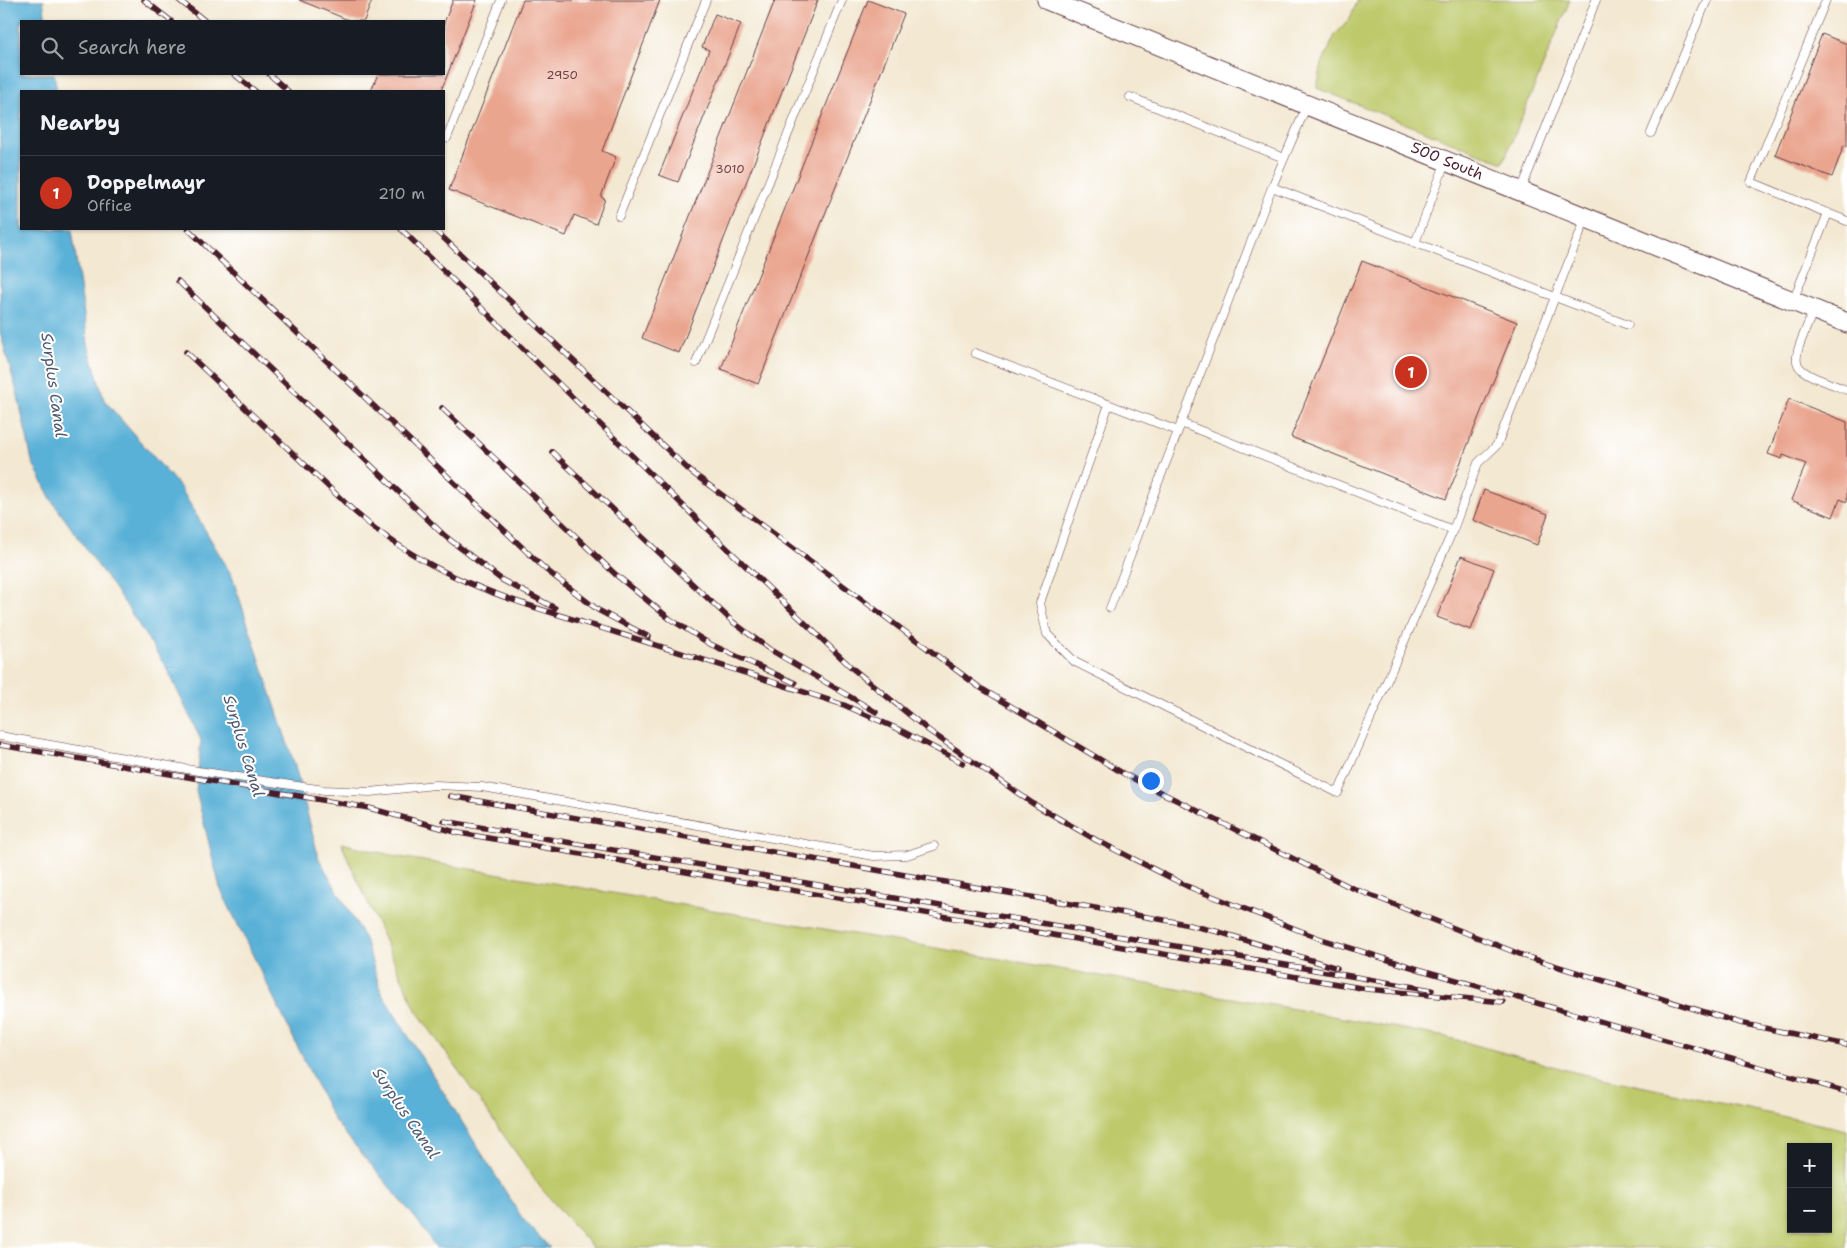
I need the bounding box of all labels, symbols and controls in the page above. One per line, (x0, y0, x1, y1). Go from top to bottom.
search box (20, 20, 445, 75)
icon: search (38, 34, 66, 62)
text: Search here (78, 35, 187, 60)
house number: 2950 (546, 67, 578, 83)
text: Nearby (40, 109, 120, 137)
street label: 500 South (1408, 137, 1486, 185)
house number: 3010 (715, 161, 745, 177)
text: Doppelmayr (87, 170, 205, 195)
text: 1 (52, 183, 60, 204)
text: 210 m (378, 183, 425, 204)
text: Office (87, 195, 132, 216)
water label: Surplus Canal (36, 331, 72, 439)
pin: 1 (1395, 353, 1427, 391)
water label: Surplus Canal (219, 692, 269, 800)
your location (1138, 768, 1164, 794)
water label: Surplus Canal (368, 1063, 444, 1163)
map controls (1787, 1143, 1832, 1233)
button: + (1787, 1143, 1832, 1188)
button: − (1787, 1188, 1832, 1233)

